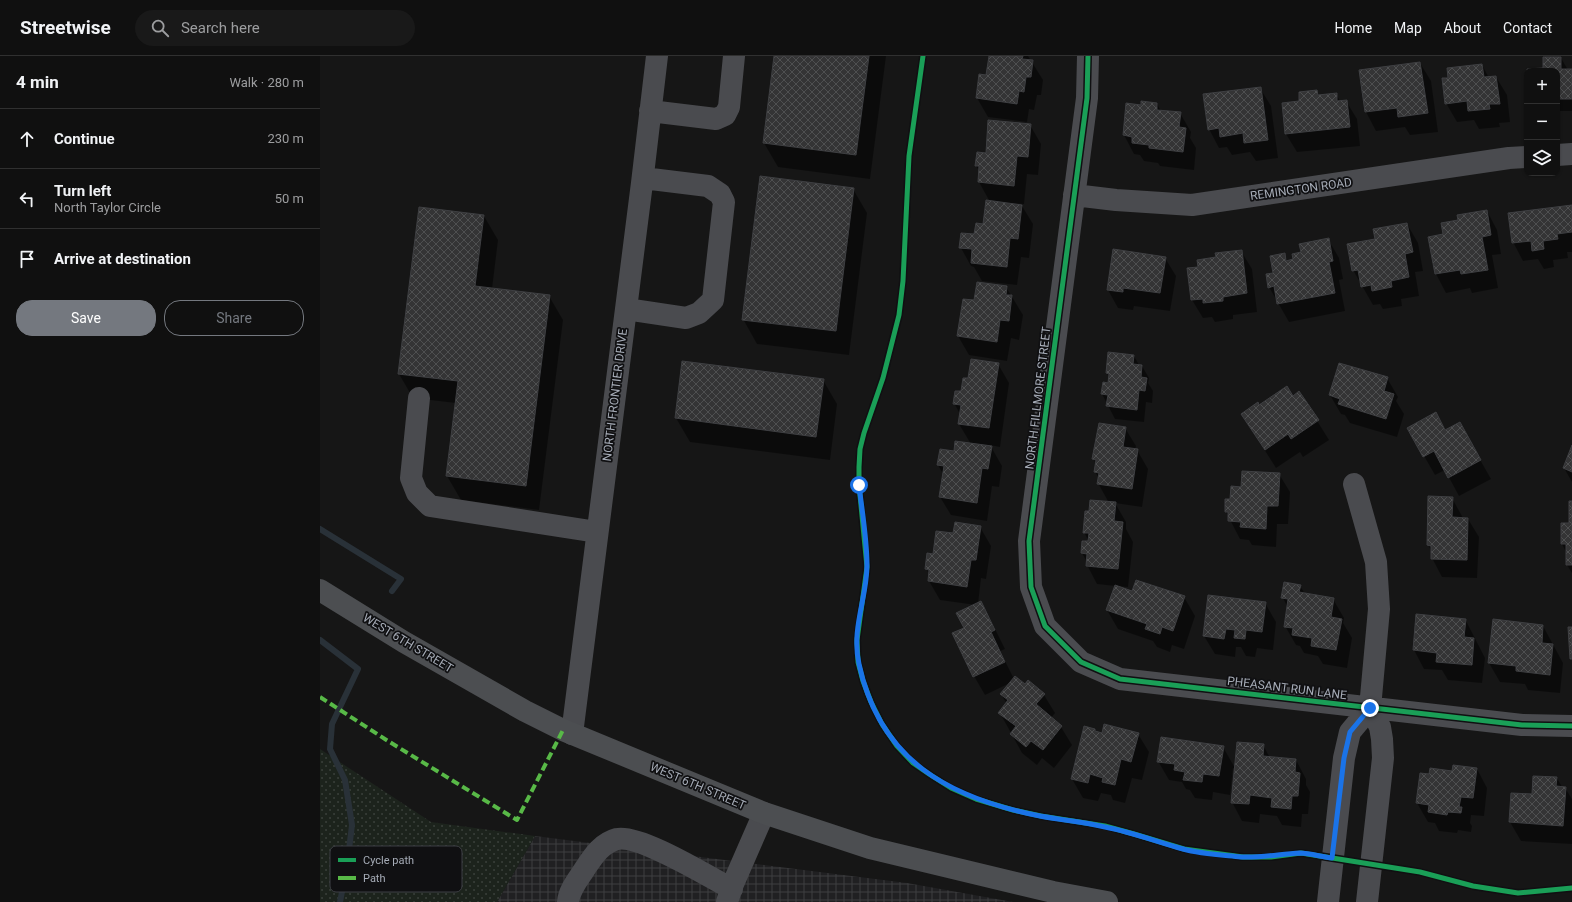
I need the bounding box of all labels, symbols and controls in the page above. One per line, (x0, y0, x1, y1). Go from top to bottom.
search box (135, 10, 415, 46)
text: Streetwise (20, 16, 111, 39)
icon: search (149, 17, 171, 39)
text: Search here (181, 19, 260, 37)
text: Home (1334, 20, 1372, 36)
text: Map (1394, 20, 1422, 36)
text: About (1444, 20, 1481, 36)
text: Contact (1503, 20, 1552, 36)
map controls (1524, 68, 1560, 176)
button: + (1524, 68, 1560, 104)
text: 4 min (16, 72, 59, 92)
text: Walk · 280 m (229, 75, 304, 90)
button: − (1524, 104, 1560, 140)
icon: ahead (16, 128, 38, 150)
text: Continue (54, 130, 115, 148)
text: 230 m (267, 131, 304, 146)
button: layers (1524, 140, 1560, 176)
street label: REMINGTON ROAD (1249, 175, 1353, 203)
text: Turn left (54, 182, 111, 200)
icon: left (16, 188, 38, 210)
text: 50 m (275, 191, 304, 206)
text: North Taylor Circle (54, 200, 161, 215)
icon: arrive (16, 248, 38, 270)
text: Arrive at destination (54, 250, 191, 268)
button: Save (16, 300, 156, 336)
button: Share (164, 300, 304, 336)
street label: NORTH FILLMORE STREET (1022, 326, 1054, 470)
street label: NORTH FRONTIER DRIVE (600, 328, 630, 462)
route start (850, 476, 868, 494)
street label: WEST 6TH STREET (360, 611, 456, 675)
street label: PHEASANT RUN LANE (1226, 674, 1348, 702)
route end (1361, 699, 1379, 717)
street label: WEST 6TH STREET (648, 760, 748, 812)
legend (330, 846, 462, 892)
text: Cycle path (363, 854, 414, 867)
text: Path (363, 872, 386, 885)

